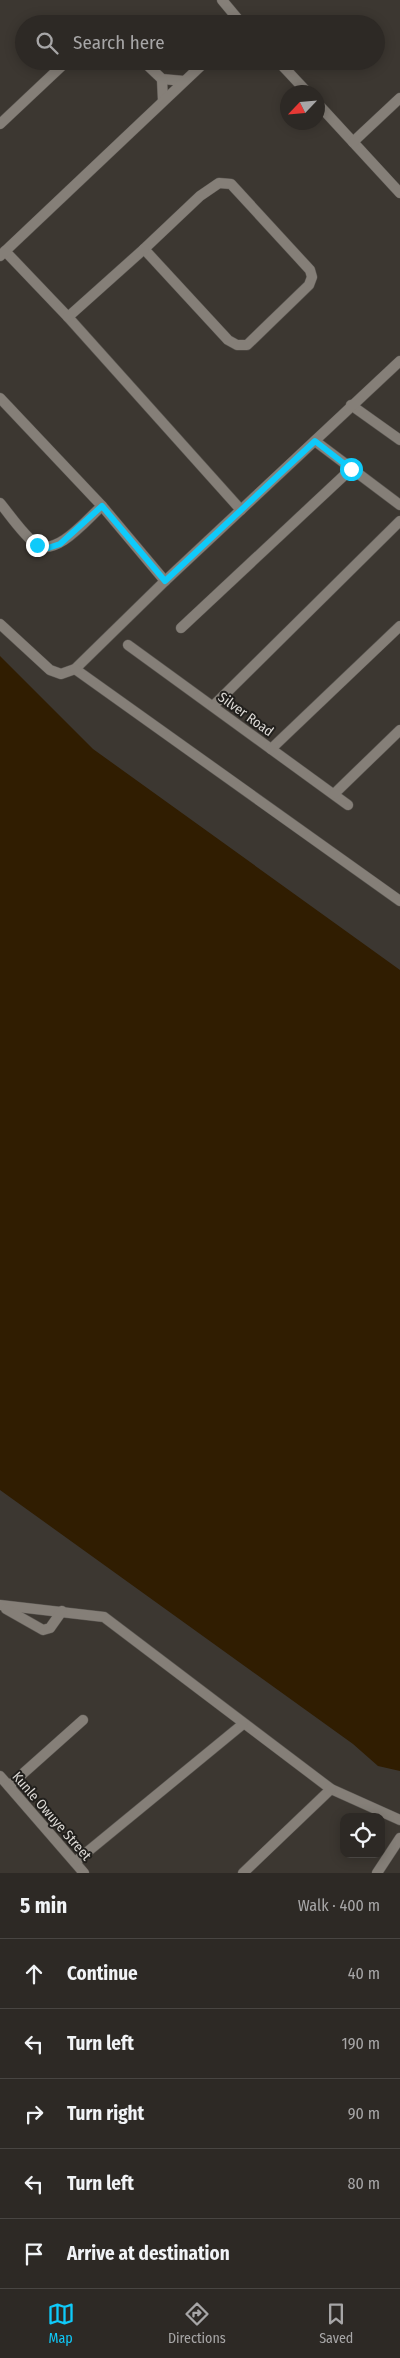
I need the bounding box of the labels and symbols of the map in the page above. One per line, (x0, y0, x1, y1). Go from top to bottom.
north arrow (280, 85, 325, 130)
route start (340, 458, 363, 481)
route end (26, 534, 49, 557)
street label: Silver Road (215, 689, 277, 740)
street label: Kunle Owuye Street (8, 1769, 95, 1864)

